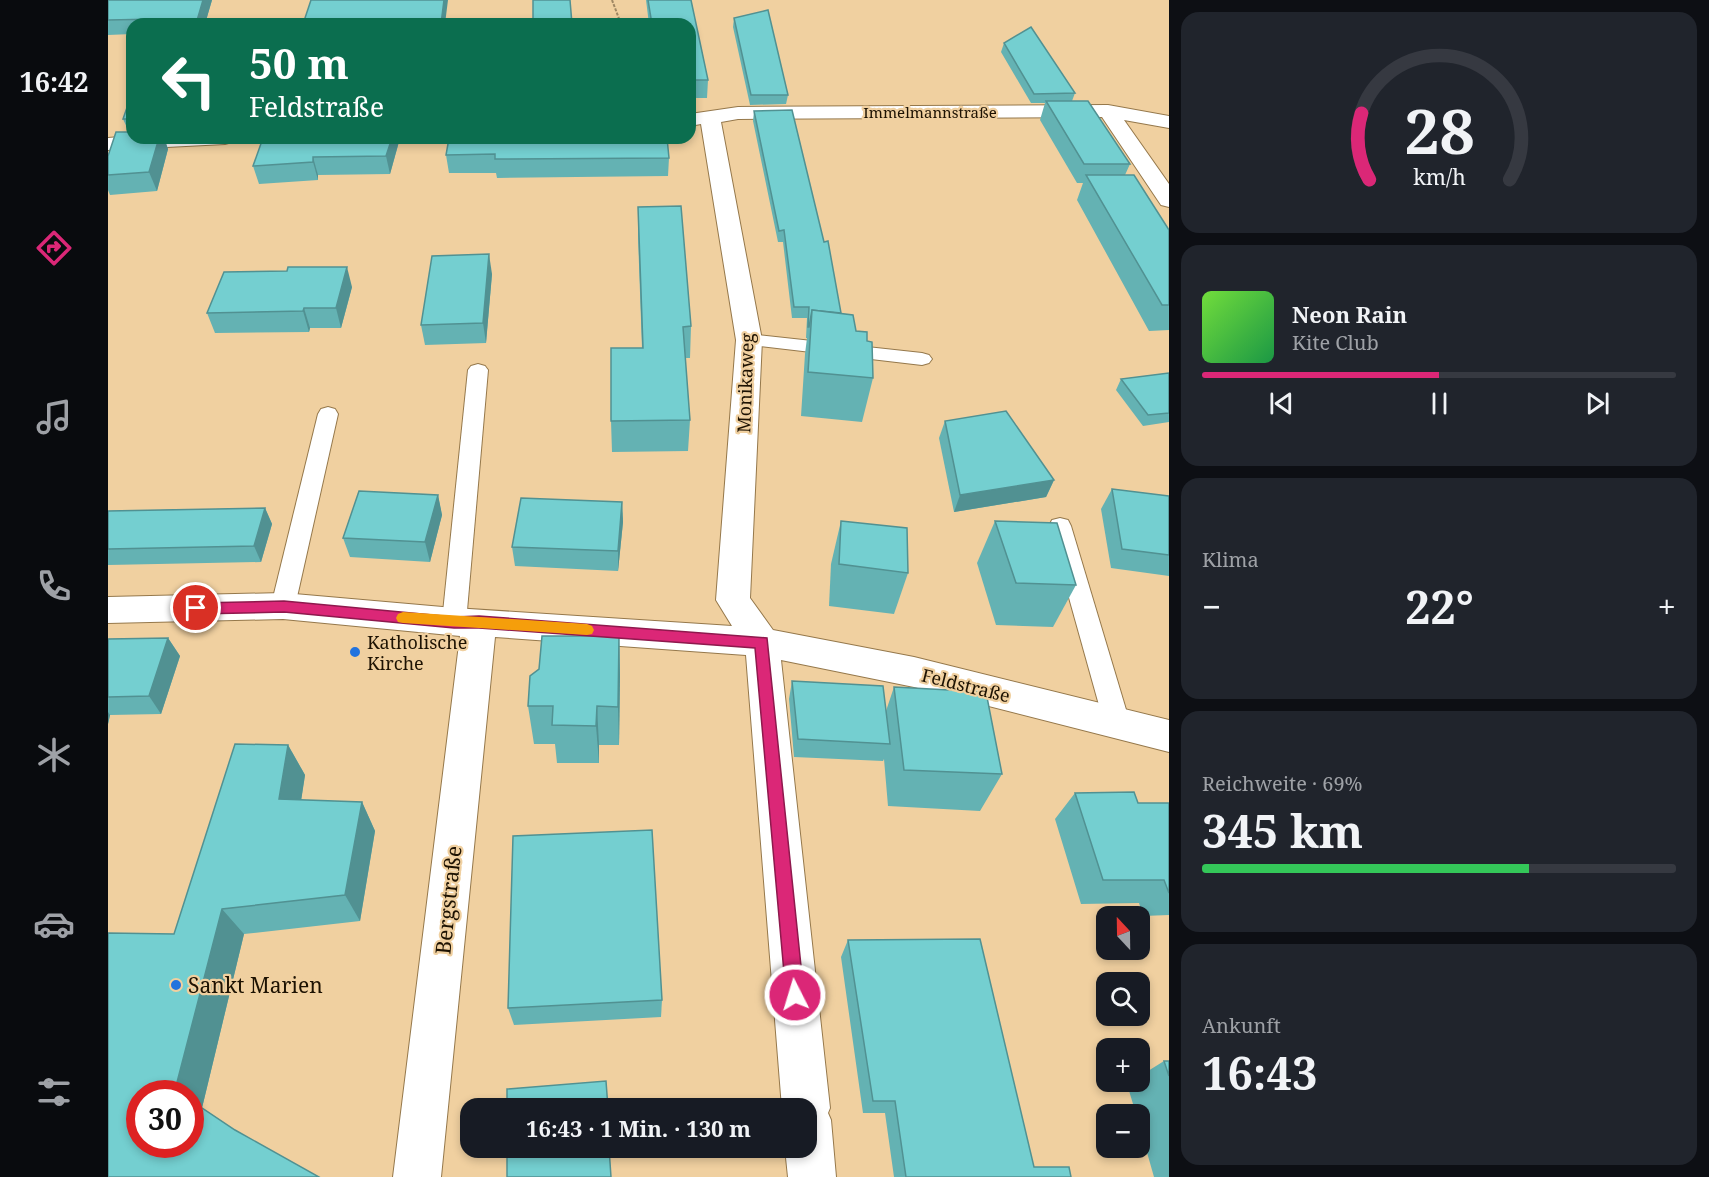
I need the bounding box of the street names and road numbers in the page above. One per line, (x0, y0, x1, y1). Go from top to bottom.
street label: Immelmannstraße (863, 102, 997, 122)
street label: Monikaweg (731, 332, 759, 433)
street label: Feldstraße (919, 662, 1013, 708)
street label: Bergstraße (428, 844, 468, 956)

